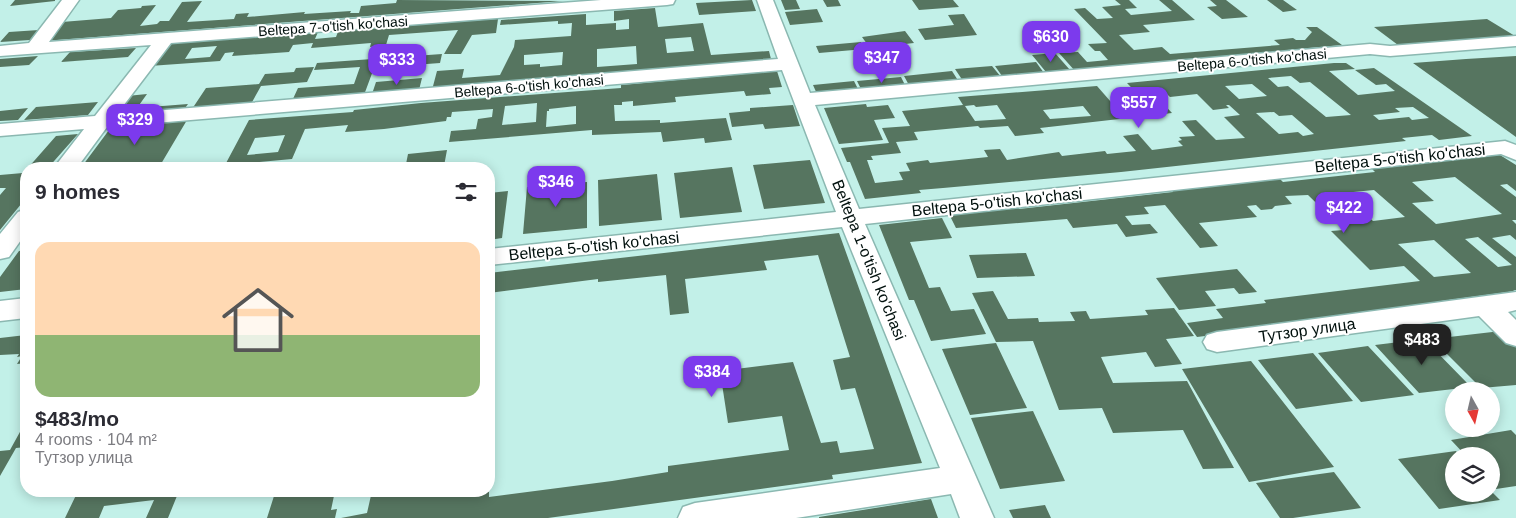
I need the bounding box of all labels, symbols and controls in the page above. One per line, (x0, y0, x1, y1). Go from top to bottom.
street label: Beltepa 7-o'tish ko'chasi (258, 13, 408, 39)
pin: $630 (1021, 20, 1081, 63)
text: $630 (1033, 28, 1069, 45)
pin: $347 (852, 42, 912, 84)
pin: $333 (367, 44, 427, 86)
street label: Beltepa 6-o'tish ko'chasi (1177, 45, 1327, 75)
text: $347 (864, 49, 900, 66)
text: $333 (379, 51, 415, 68)
street label: Beltepa 6-o'tish ko'chasi (454, 71, 604, 101)
pin: $557 (1109, 86, 1169, 129)
text: $557 (1121, 94, 1157, 111)
pin: $329 (105, 104, 165, 146)
text: $329 (117, 111, 153, 128)
street label: Beltepa 5-o'tish ko'chasi (1314, 141, 1486, 175)
pin: $346 (526, 166, 586, 208)
text: $346 (538, 173, 574, 190)
street label: Beltepa 1-o'tish ko'chasi (829, 177, 909, 343)
icon: filters (452, 178, 480, 206)
text: 9 homes (35, 180, 120, 203)
street label: Beltepa 5-o'tish ko'chasi (911, 185, 1083, 219)
pin: $422 (1314, 192, 1374, 234)
text: $422 (1326, 199, 1362, 216)
street label: Beltepa 5-o'tish ko'chasi (508, 229, 680, 263)
icon: home (213, 275, 303, 365)
street label: Тутзор улица (1257, 315, 1357, 345)
pin: $483 (1392, 324, 1452, 366)
text: $483 (1404, 331, 1440, 348)
pin: $384 (682, 356, 742, 398)
text: $384 (694, 363, 730, 380)
north arrow (1445, 382, 1500, 438)
map controls (1445, 382, 1500, 502)
text: $483/mo (35, 407, 119, 430)
text: 4 rooms · 104 m² (35, 431, 157, 448)
button: layers (1445, 447, 1500, 502)
text: Тутзор улица (35, 449, 133, 466)

